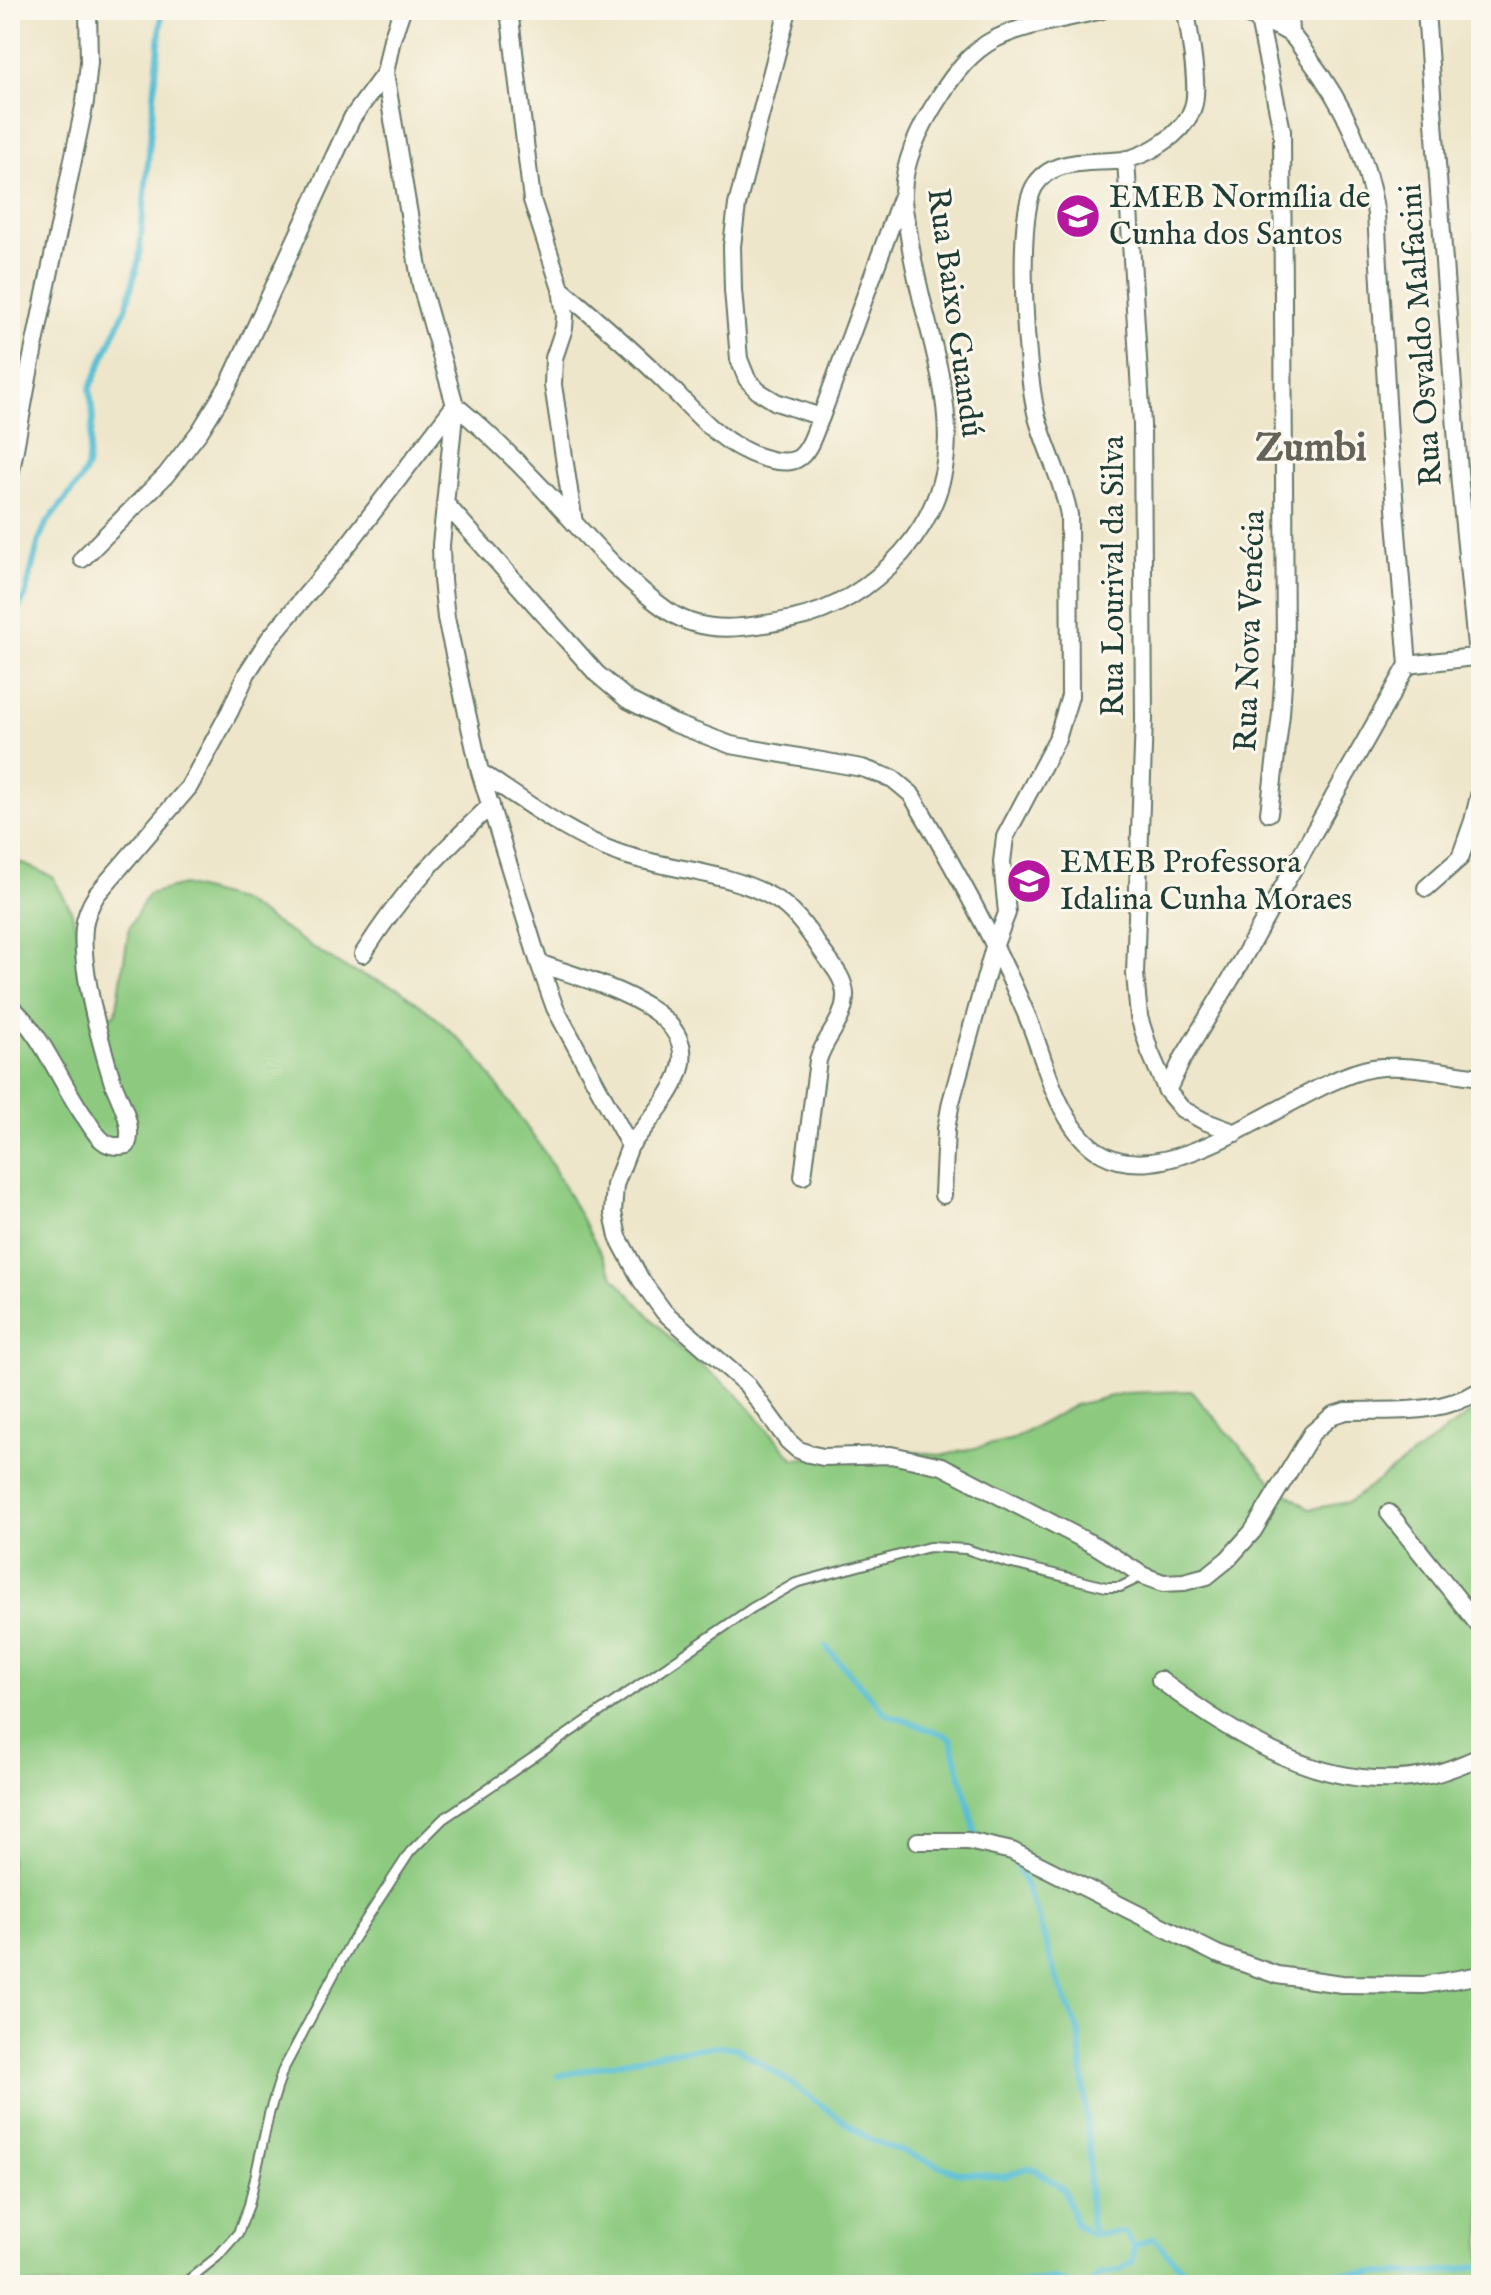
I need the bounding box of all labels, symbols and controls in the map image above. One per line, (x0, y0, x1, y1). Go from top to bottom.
place label: EMEB Normília de Cunha dos Santos (1109, 178, 1370, 256)
street label: Rua Osvaldo Malfacini (1391, 182, 1453, 488)
street label: Rua Baixo Guandú (916, 186, 992, 440)
school or university icon: EMEB Normília de Cunha dos Santos (1054, 192, 1102, 240)
district label: Zumbi (1255, 424, 1367, 475)
street label: Rua Lourival da Silva (1094, 435, 1135, 717)
street label: Rua Nova Venécia (1226, 509, 1276, 753)
place label: EMEB Professora Idalina Cunha Moraes (1060, 843, 1352, 921)
school or university icon: EMEB Professora Idalina Cunha Moraes (1005, 857, 1053, 905)

